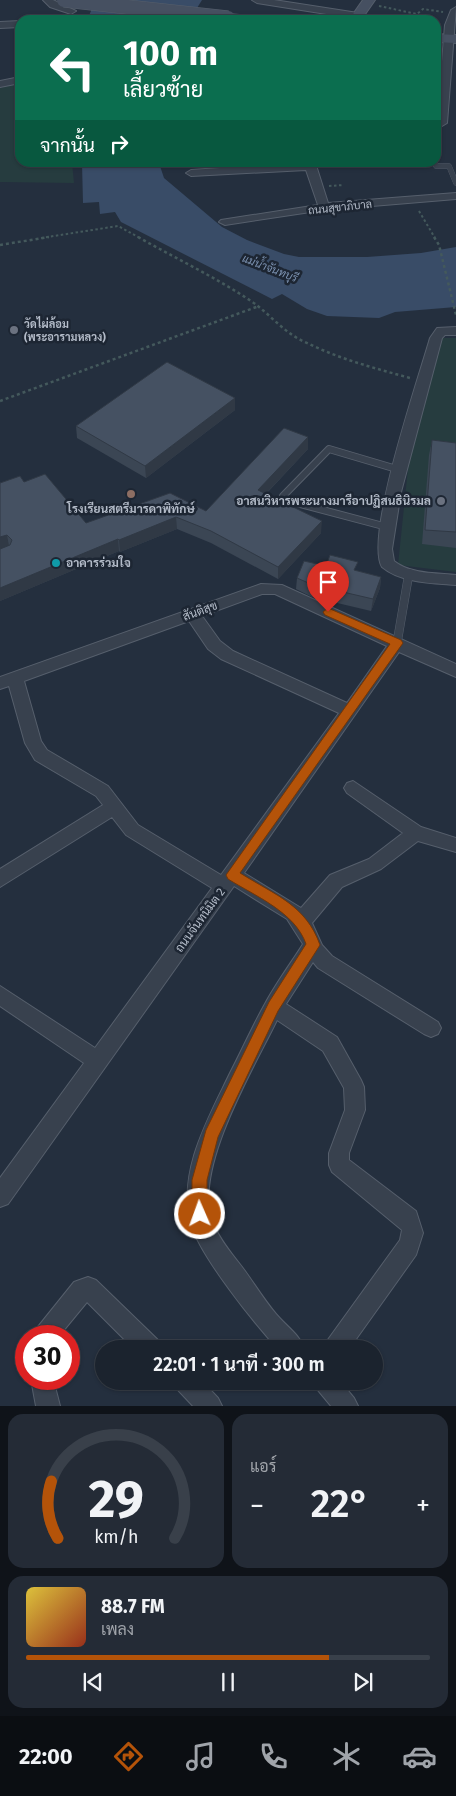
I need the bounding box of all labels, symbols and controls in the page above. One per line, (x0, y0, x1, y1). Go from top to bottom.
text: 100 m (123, 32, 218, 74)
icon: left (40, 35, 105, 100)
text: เลี้ยวซ้าย (123, 76, 203, 103)
icon: right (105, 130, 133, 158)
text: จากนั้น (40, 134, 95, 157)
street label: ถนนสุขาภิบาล (307, 198, 373, 219)
water label: แม่น้ำจันทบุรี (240, 247, 302, 287)
place label: วัดไผ่ล้อม (พระอารามหลวง) (24, 316, 106, 344)
marker: วัดไผ่ล้อม (พระอารามหลวง) (8, 324, 20, 336)
marker: โรงเรียนสตรีมารดาพิทักษ์ (125, 488, 137, 500)
place label: อาสนวิหารพระนางมารีอาปฏิสนธินิรมล (236, 493, 431, 508)
marker: อาสนวิหารพระนางมารีอาปฏิสนธินิรมล (435, 495, 447, 507)
place label: โรงเรียนสตรีมารดาพิทักษ์ (66, 501, 196, 516)
place label: อาคารร่วมใจ (66, 555, 131, 570)
marker: อาคารร่วมใจ (50, 557, 62, 569)
pin (307, 561, 349, 612)
icon: arrive (314, 568, 342, 596)
street label: สันติสุข (181, 598, 220, 626)
street label: ถนนจันทนิมิต 2 (172, 885, 228, 955)
position arrow (173, 1187, 225, 1239)
speed limit sign: 30 (15, 1325, 80, 1390)
text: 22:01 · 1 นาที · 300 m (153, 1353, 325, 1376)
text: แอร์ (250, 1457, 276, 1476)
text: 29 (88, 1468, 144, 1531)
text: 22° (311, 1481, 369, 1527)
text: − (250, 1489, 264, 1522)
text: + (416, 1489, 430, 1522)
text: km/h (94, 1526, 138, 1548)
text: 88.7 FM (101, 1595, 165, 1618)
text: เพลง (101, 1620, 134, 1639)
icon: previous (79, 1668, 107, 1696)
icon: pause (214, 1668, 242, 1696)
icon: next (349, 1668, 377, 1696)
icon: directions (111, 1739, 146, 1774)
icon: music (183, 1739, 218, 1774)
icon: phone (256, 1739, 291, 1774)
icon: climate (329, 1739, 364, 1774)
icon: car (402, 1739, 437, 1774)
text: 22:00 (19, 1743, 73, 1770)

